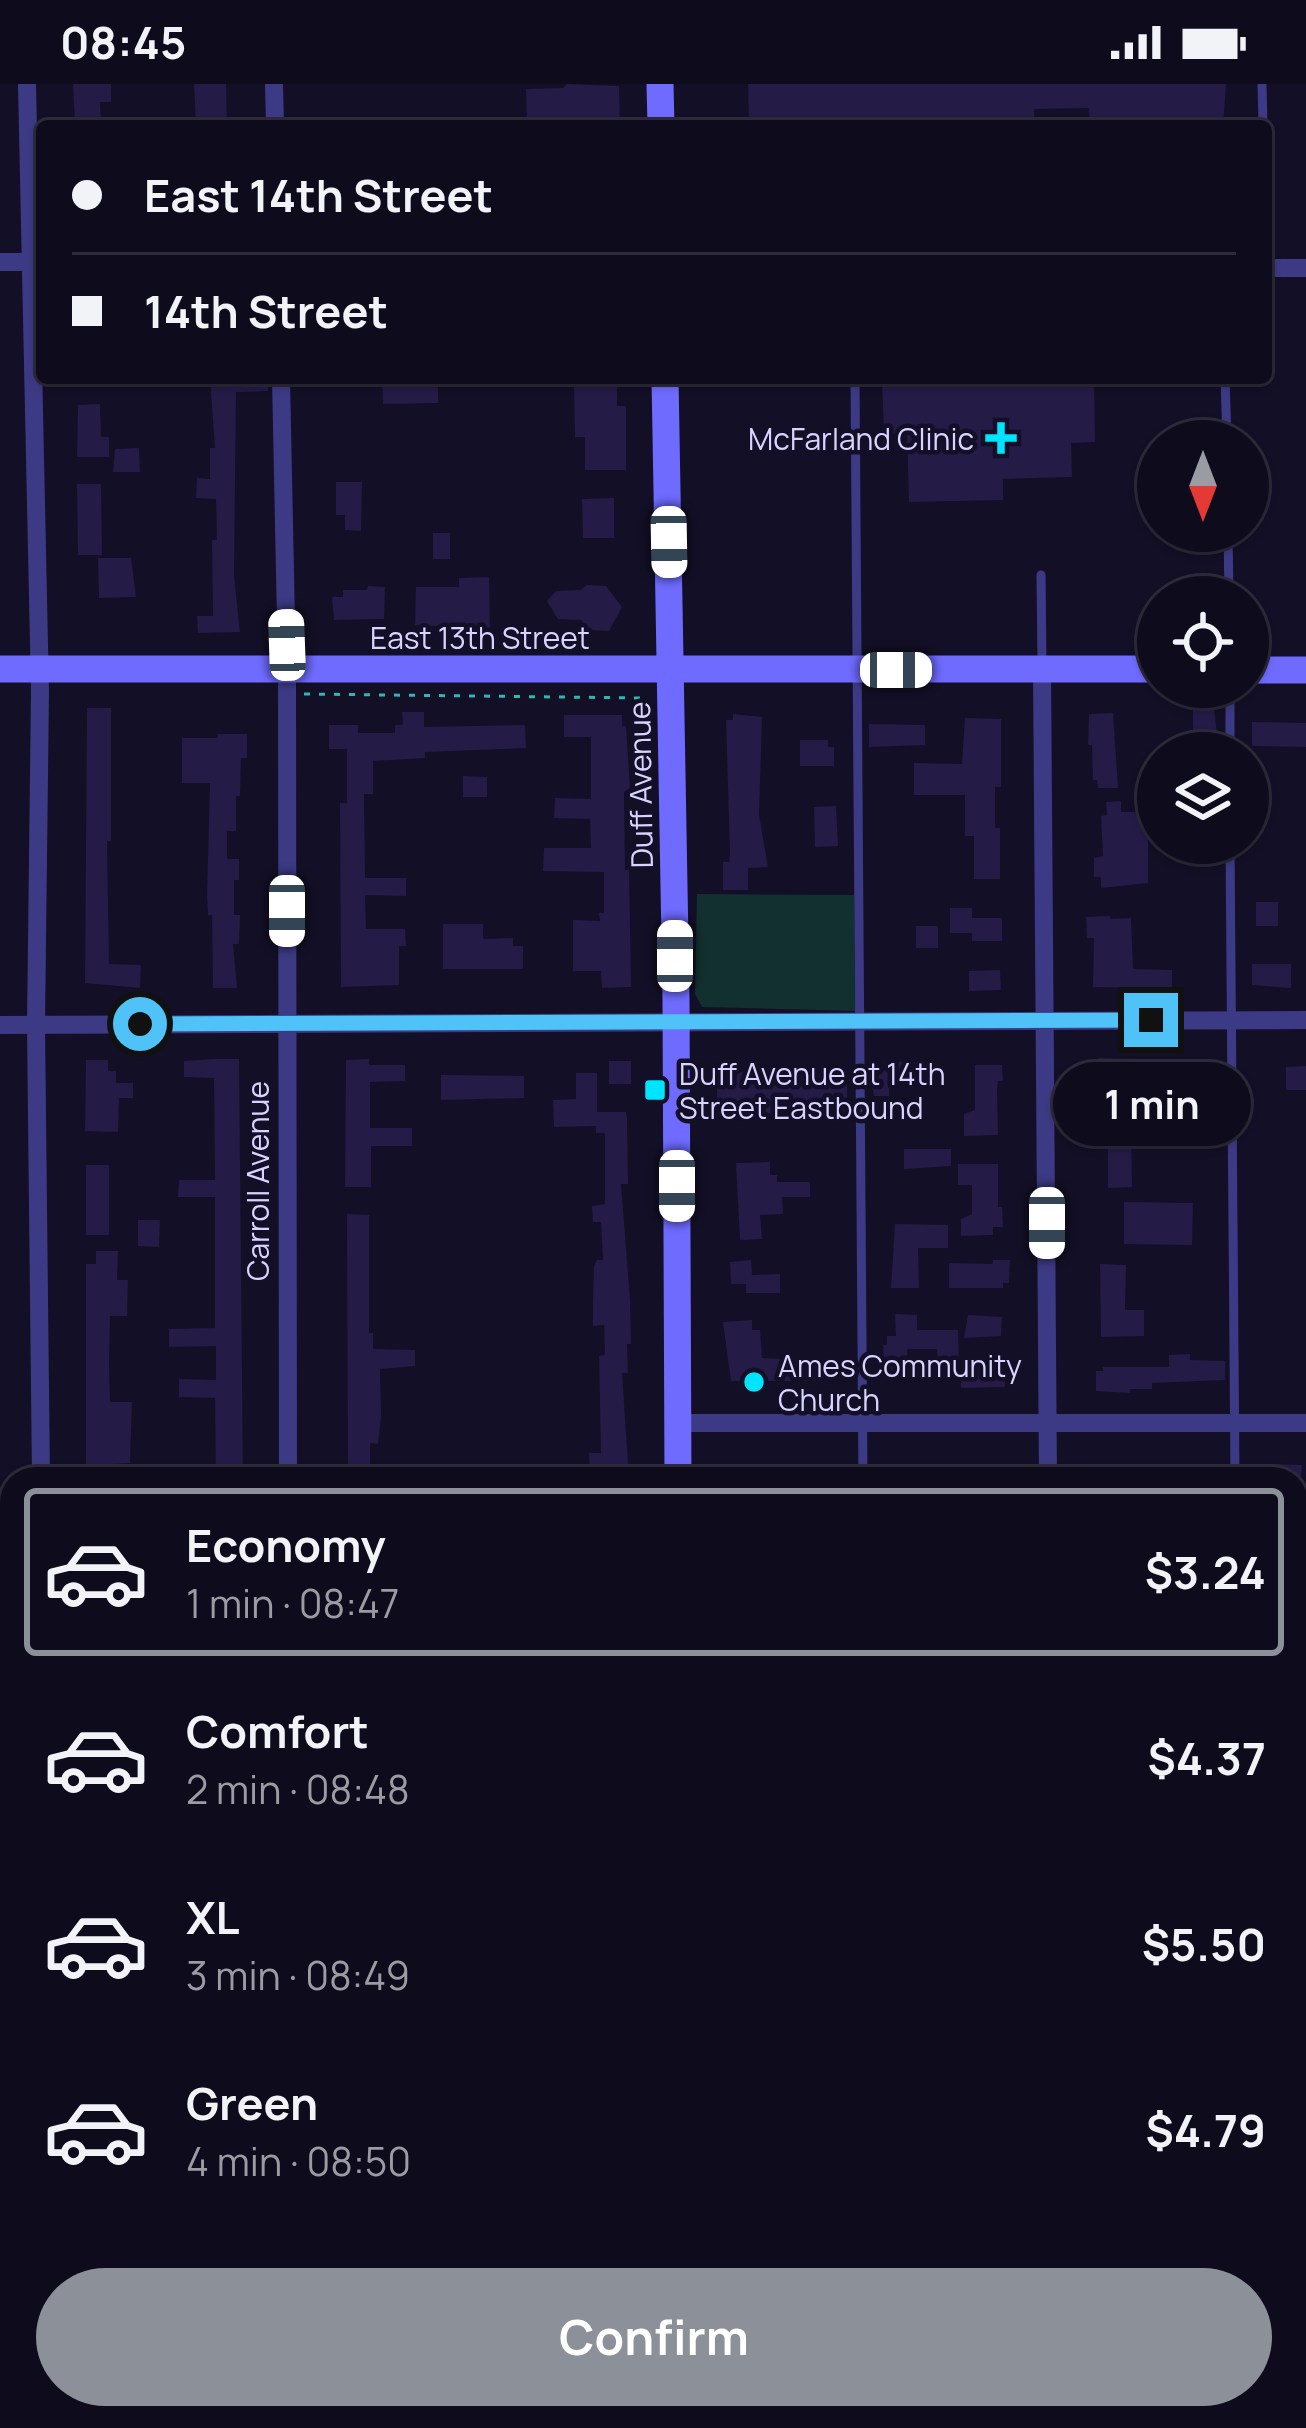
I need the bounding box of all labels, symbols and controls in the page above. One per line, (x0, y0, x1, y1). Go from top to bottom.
text: 08:45 (60, 11, 186, 73)
text: East 14th Street (144, 164, 493, 226)
text: 14th Street (144, 280, 388, 342)
place label: McFarland Clinic (748, 418, 974, 459)
north arrow (1137, 420, 1269, 552)
map controls (1137, 420, 1269, 864)
marker: McFarland Clinic (985, 422, 1017, 454)
car (650, 506, 688, 578)
button: locate (1137, 576, 1269, 708)
car (268, 608, 306, 682)
street label: East 13th Street (370, 617, 590, 658)
car (860, 652, 932, 688)
street label: Duff Avenue (618, 701, 662, 869)
button: layers (1137, 732, 1269, 864)
car (269, 875, 305, 947)
car (657, 920, 693, 992)
route end (1124, 993, 1178, 1047)
route start (113, 997, 167, 1051)
place label: Duff Avenue at 14th Street Eastbound (679, 1053, 945, 1128)
callout: 1 min (1052, 1062, 1250, 1146)
marker: Duff Avenue at 14th Street Eastbound (642, 1077, 668, 1103)
text: 1 min (1104, 1077, 1200, 1131)
street label: Carroll Avenue (237, 1081, 278, 1281)
car (659, 1150, 695, 1222)
car (1029, 1187, 1065, 1259)
place label: Ames Community Church (778, 1345, 1022, 1420)
marker: Ames Community Church (741, 1369, 767, 1395)
text: Economy (186, 1514, 386, 1576)
icon: car (42, 1518, 150, 1626)
text: $3.24 (1145, 1541, 1266, 1603)
text: 1 min · 08:47 (186, 1576, 399, 1630)
text: Comfort (186, 1700, 369, 1762)
icon: car (42, 1704, 150, 1812)
text: $4.37 (1147, 1727, 1266, 1789)
text: 2 min · 08:48 (186, 1762, 410, 1816)
text: XL (186, 1886, 240, 1948)
icon: car (42, 1890, 150, 1998)
text: $5.50 (1142, 1913, 1266, 1975)
text: 3 min · 08:49 (186, 1948, 410, 2002)
text: Green (186, 2072, 318, 2134)
icon: car (42, 2076, 150, 2184)
text: $4.79 (1146, 2099, 1266, 2161)
text: 4 min · 08:50 (186, 2134, 411, 2188)
button: Confirm (36, 2268, 1272, 2406)

